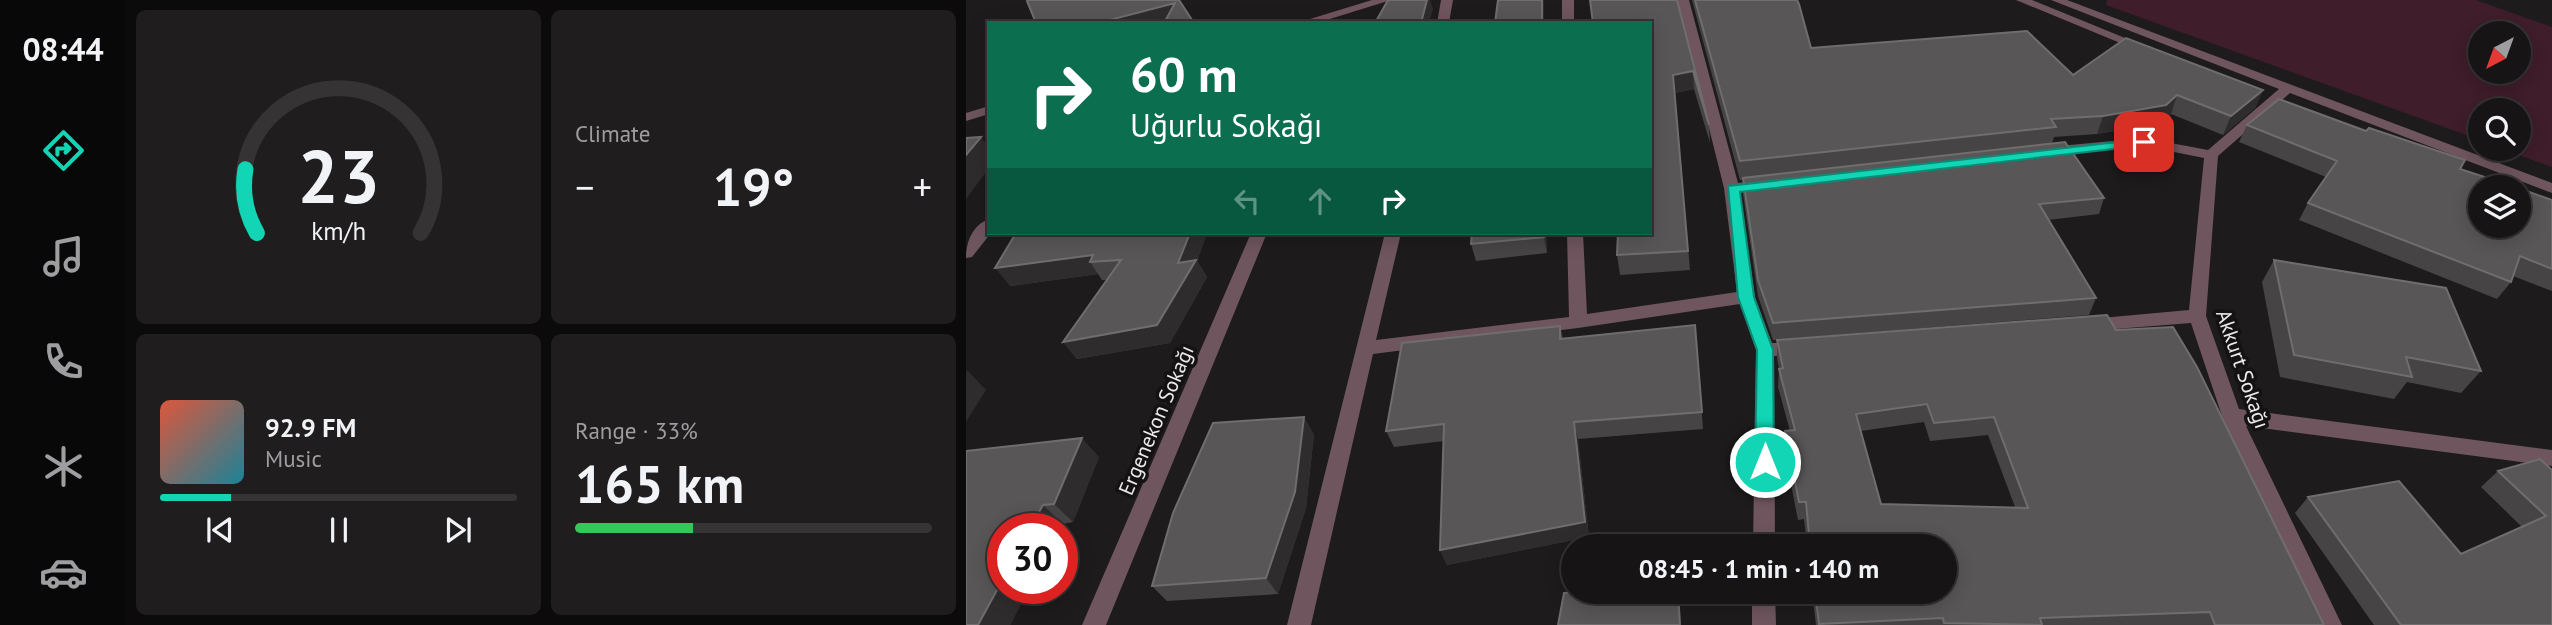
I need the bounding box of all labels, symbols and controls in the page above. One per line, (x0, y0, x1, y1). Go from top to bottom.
north arrow (2468, 21, 2530, 84)
map controls (2468, 21, 2531, 238)
text: 08:44 (22, 28, 104, 70)
text: 60 m (1130, 42, 1237, 106)
icon: right (1015, 49, 1106, 140)
button: search (2468, 98, 2531, 161)
text: Uğurlu Sokağı (1130, 104, 1322, 146)
pin (2114, 112, 2174, 172)
text: Climate (575, 119, 650, 148)
icon: arrive (2125, 123, 2163, 161)
icon: directions (39, 126, 88, 175)
text: 23 (297, 129, 380, 223)
text: 19° (713, 153, 794, 220)
text: − (575, 162, 594, 211)
text: + (913, 162, 932, 211)
button: layers (2468, 175, 2531, 238)
icon: left (1228, 182, 1266, 220)
icon: ahead (1301, 182, 1339, 220)
icon: right (1374, 182, 1412, 220)
text: km/h (311, 215, 366, 247)
icon: music (39, 232, 88, 281)
street label: Akkurt Sokağı (2210, 306, 2276, 432)
icon: phone (39, 337, 88, 386)
street label: Ergenekon Sokağı (1112, 341, 1200, 499)
text: 92.9 FM (265, 411, 356, 444)
text: Range · 33% (575, 416, 698, 445)
position arrow (1728, 425, 1802, 499)
icon: climate (39, 442, 88, 491)
text: Music (265, 444, 322, 473)
text: 165 km (575, 450, 744, 517)
icon: previous (201, 511, 239, 549)
icon: pause (320, 511, 358, 549)
icon: next (439, 511, 477, 549)
speed limit sign: 30 (987, 513, 1078, 604)
icon: car (39, 548, 88, 597)
text: 08:45 · 1 min · 140 m (1639, 552, 1879, 585)

